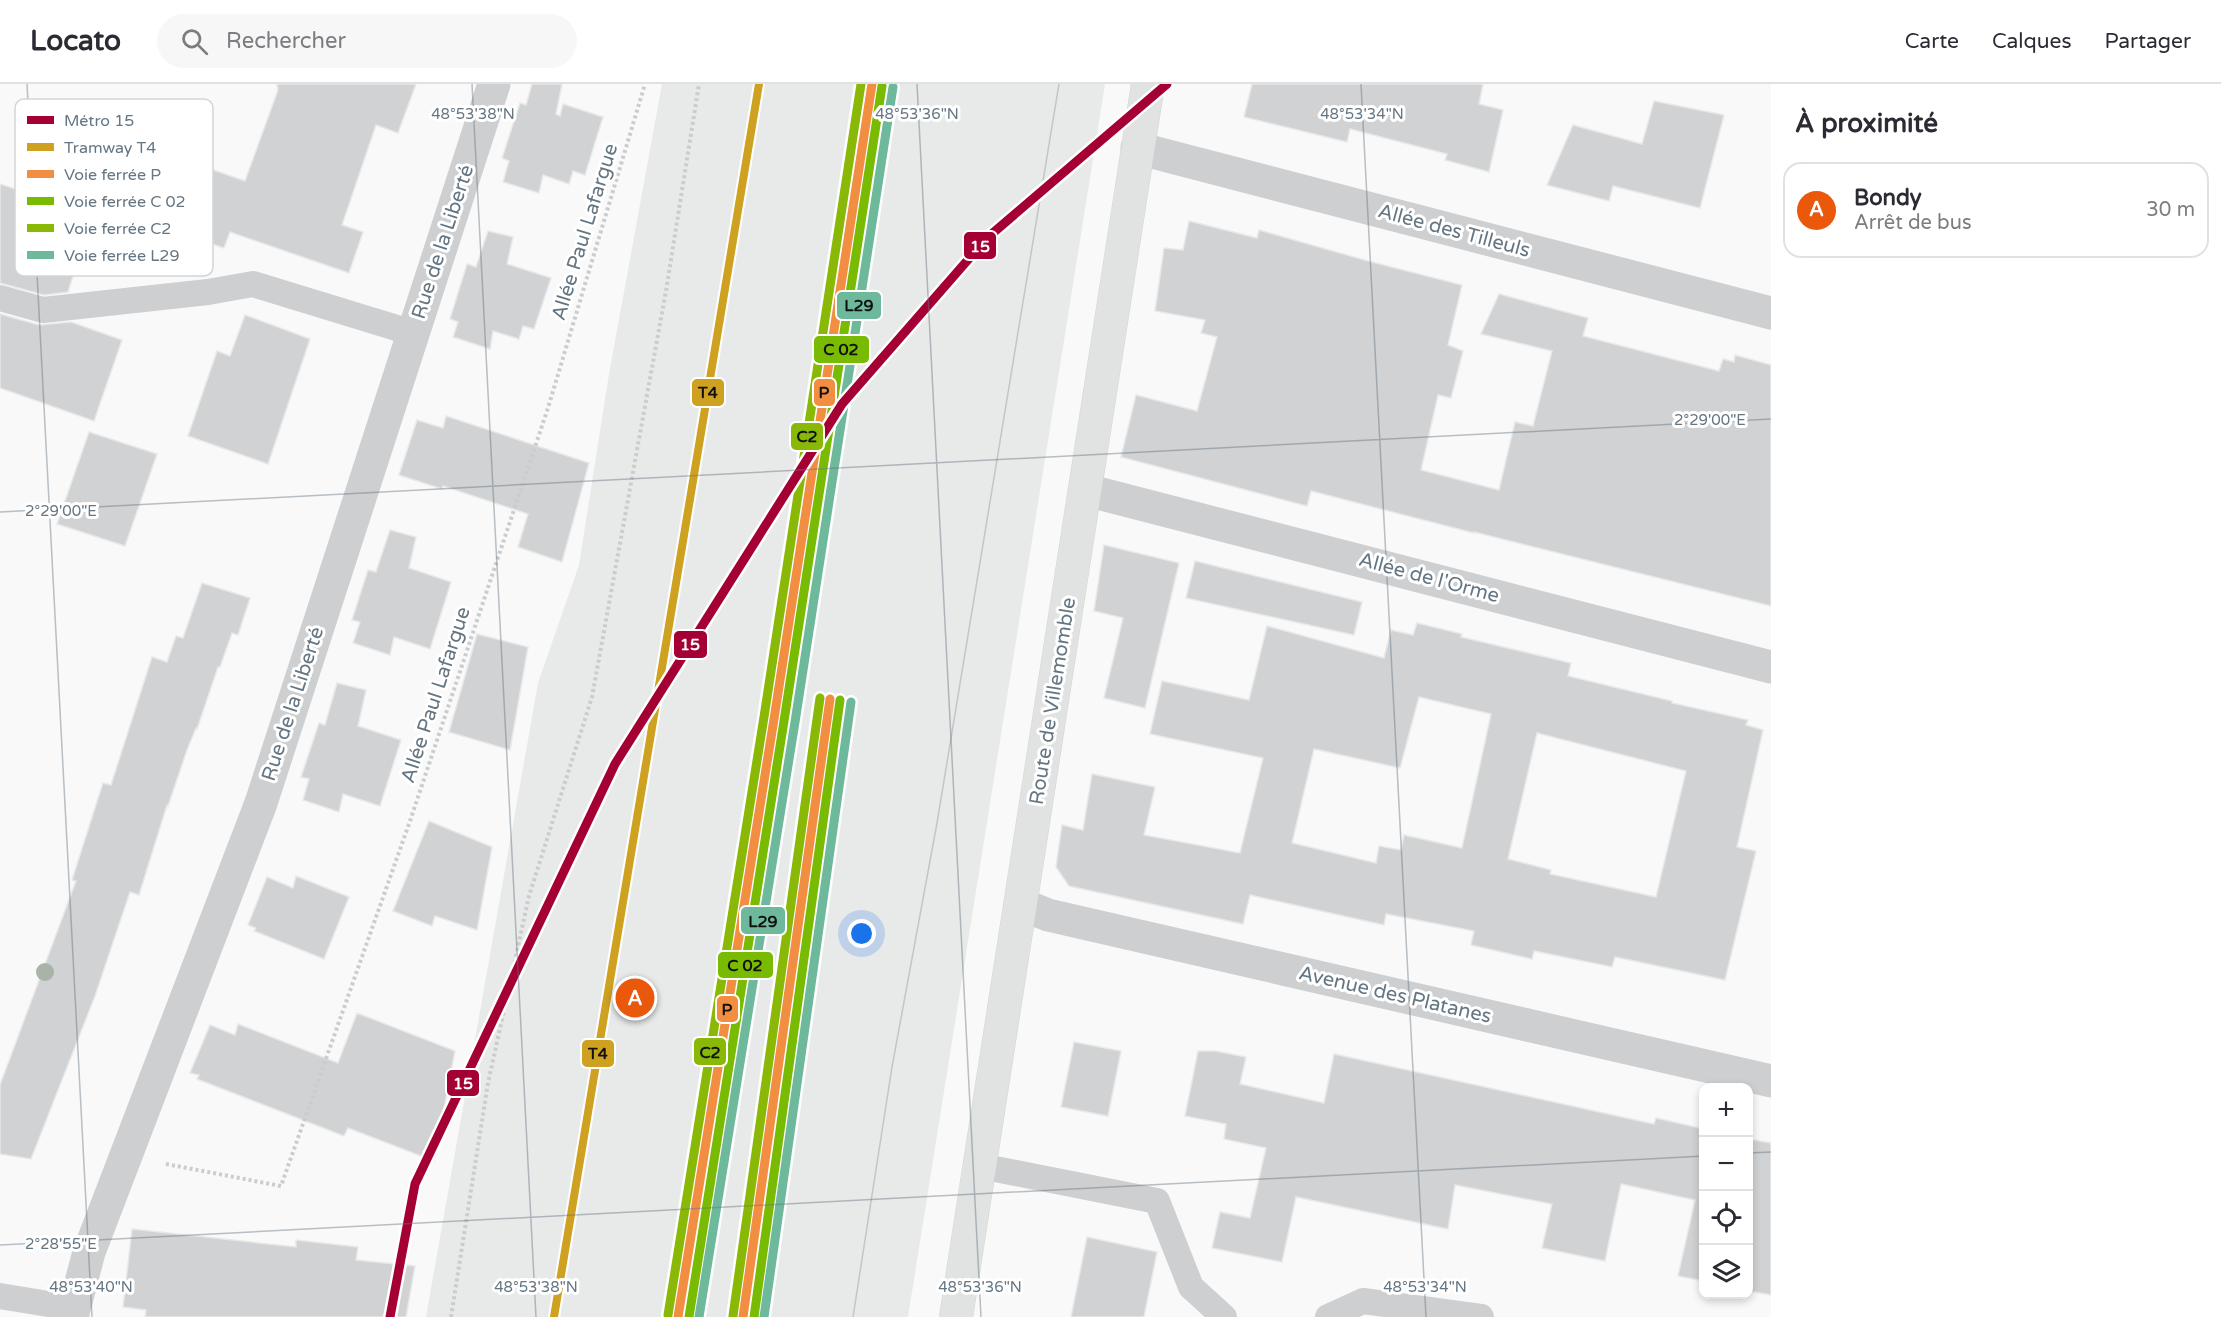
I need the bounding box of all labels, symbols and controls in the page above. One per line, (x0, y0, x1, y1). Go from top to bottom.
search box (157, 14, 577, 68)
text: Locato (30, 24, 121, 58)
icon: search (178, 25, 211, 58)
text: Rechercher (226, 28, 346, 54)
text: Carte (1905, 29, 1959, 54)
text: Calques (1992, 29, 2072, 54)
text: Partager (2105, 29, 2191, 54)
legend (15, 99, 213, 276)
text: 48°53'38"N (431, 105, 515, 123)
text: 48°53'36"N (875, 105, 959, 123)
text: 48°53'34"N (1320, 105, 1404, 123)
text: À proximité (1795, 108, 1938, 139)
text: Métro 15 (64, 111, 134, 131)
text: Tramway T4 (64, 138, 156, 158)
street label: Allée Paul Lafargue (547, 141, 623, 323)
street label: Rue de la Liberté (407, 162, 479, 322)
text: Voie ferrée P (64, 165, 161, 185)
text: Bondy (1854, 185, 1922, 211)
text: Voie ferrée C 02 (64, 192, 186, 212)
text: A (1809, 198, 1824, 222)
text: 30 m (2146, 198, 2195, 222)
street label: Allée des Tilleuls (1375, 199, 1533, 263)
text: Arrêt de bus (1854, 211, 1972, 235)
text: Voie ferrée C2 (64, 219, 171, 239)
line badge: 15 (963, 231, 997, 260)
text: 15 (970, 237, 990, 257)
text: Voie ferrée L29 (64, 246, 179, 266)
line badge: L29 (836, 291, 882, 320)
text: L29 (844, 296, 874, 316)
line badge: C 02 (813, 335, 870, 364)
text: C 02 (823, 340, 859, 360)
line badge: T4 (691, 378, 725, 407)
line badge: P (813, 378, 836, 407)
text: T4 (697, 383, 718, 403)
text: P (819, 383, 830, 403)
text: 2°29'00"E (1674, 411, 1746, 429)
line badge: C2 (790, 422, 824, 451)
text: C2 (796, 427, 818, 447)
text: 2°29'00"E (25, 502, 97, 520)
street label: Allée de l'Orme (1356, 548, 1502, 608)
street label: Route de Villemomble (1025, 596, 1081, 806)
street label: Allée Paul Lafargue (396, 604, 476, 786)
street label: Rue de la Liberté (257, 624, 329, 784)
line badge: 15 (673, 630, 708, 659)
text: 15 (680, 635, 700, 655)
line badge: L29 (740, 906, 786, 935)
text: L29 (748, 912, 778, 932)
your location (847, 919, 876, 948)
line badge: C 02 (717, 951, 774, 979)
text: C 02 (727, 956, 763, 976)
street label: Avenue des Platanes (1296, 961, 1494, 1029)
pin: A (616, 976, 654, 1020)
line badge: P (716, 995, 739, 1023)
text: P (722, 1000, 733, 1020)
line badge: C2 (693, 1037, 727, 1066)
line badge: T4 (581, 1039, 615, 1068)
text: C2 (699, 1043, 721, 1063)
text: T4 (587, 1044, 608, 1064)
line badge: 15 (446, 1069, 480, 1097)
text: 15 (453, 1074, 473, 1094)
map controls (1699, 1083, 1753, 1299)
button: + (1699, 1083, 1753, 1137)
button: − (1699, 1137, 1753, 1191)
button: locate (1699, 1191, 1753, 1245)
text: 2°28'55"E (25, 1235, 97, 1253)
button: layers (1699, 1245, 1753, 1299)
text: 48°53'40"N (49, 1278, 133, 1296)
text: 48°53'38"N (494, 1278, 578, 1296)
text: 48°53'36"N (938, 1278, 1022, 1296)
text: 48°53'34"N (1383, 1278, 1467, 1296)

